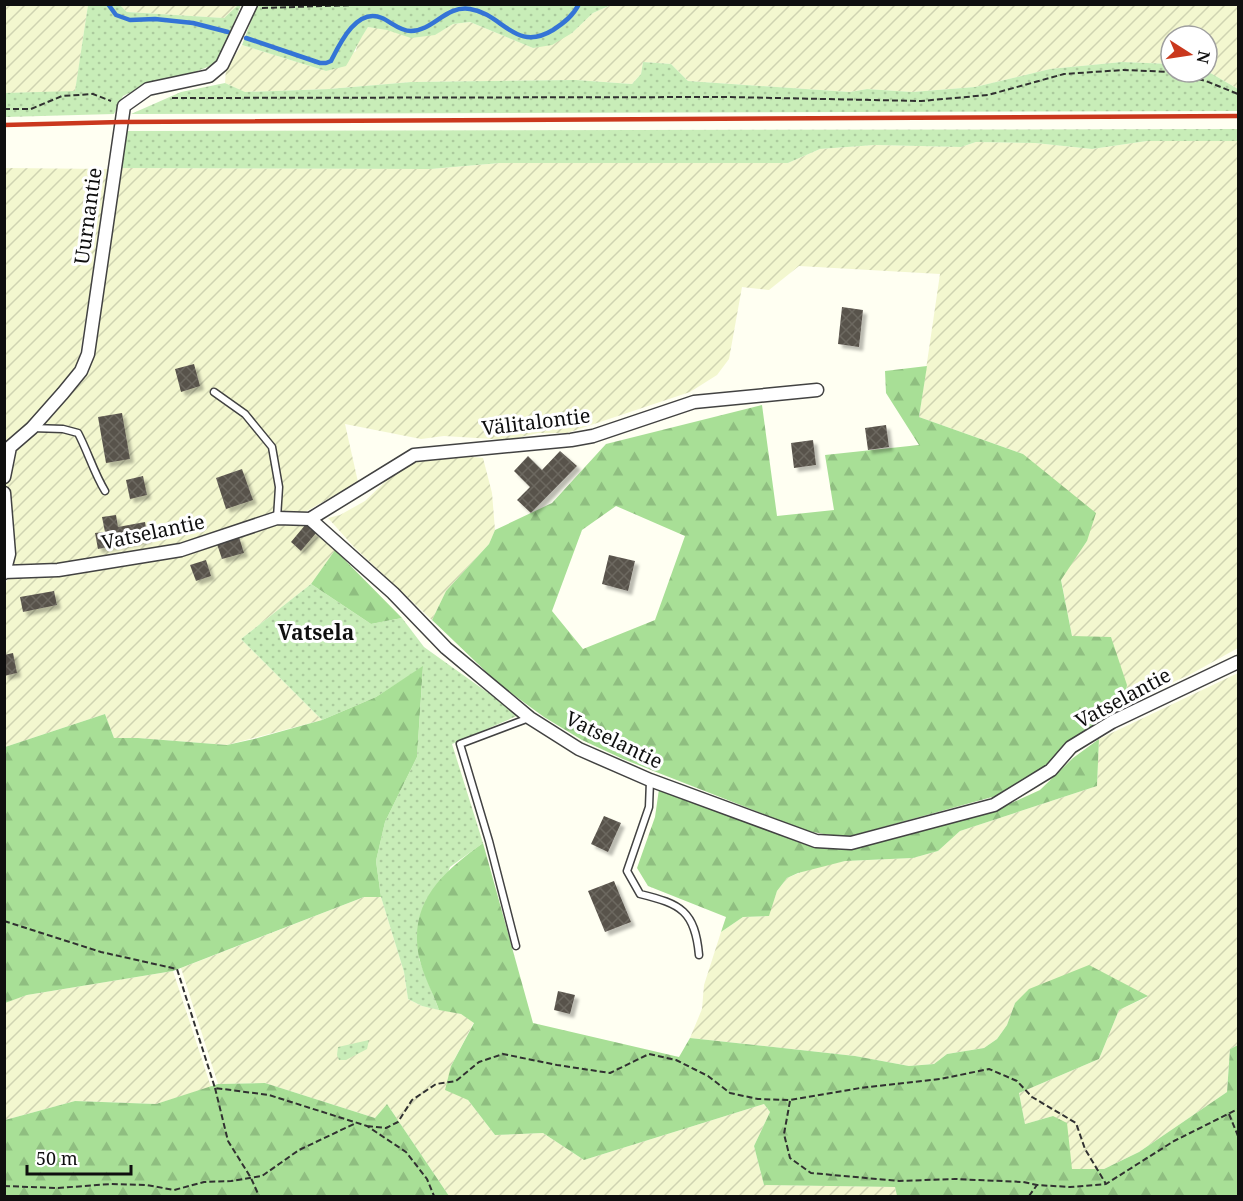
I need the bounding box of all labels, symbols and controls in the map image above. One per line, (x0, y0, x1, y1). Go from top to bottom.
north arrow (1159, 24, 1219, 84)
text: N (1192, 49, 1216, 66)
street label: Uurnantie (67, 166, 108, 266)
street label: Välitalontie (480, 401, 592, 442)
street label: Vatselantie (99, 507, 207, 556)
district label: Vatsela (278, 618, 354, 646)
street label: Vatselantie (1070, 661, 1175, 734)
street label: Vatselantie (561, 704, 667, 775)
scale bar (27, 1138, 130, 1176)
text: 50 m (36, 1146, 78, 1170)

